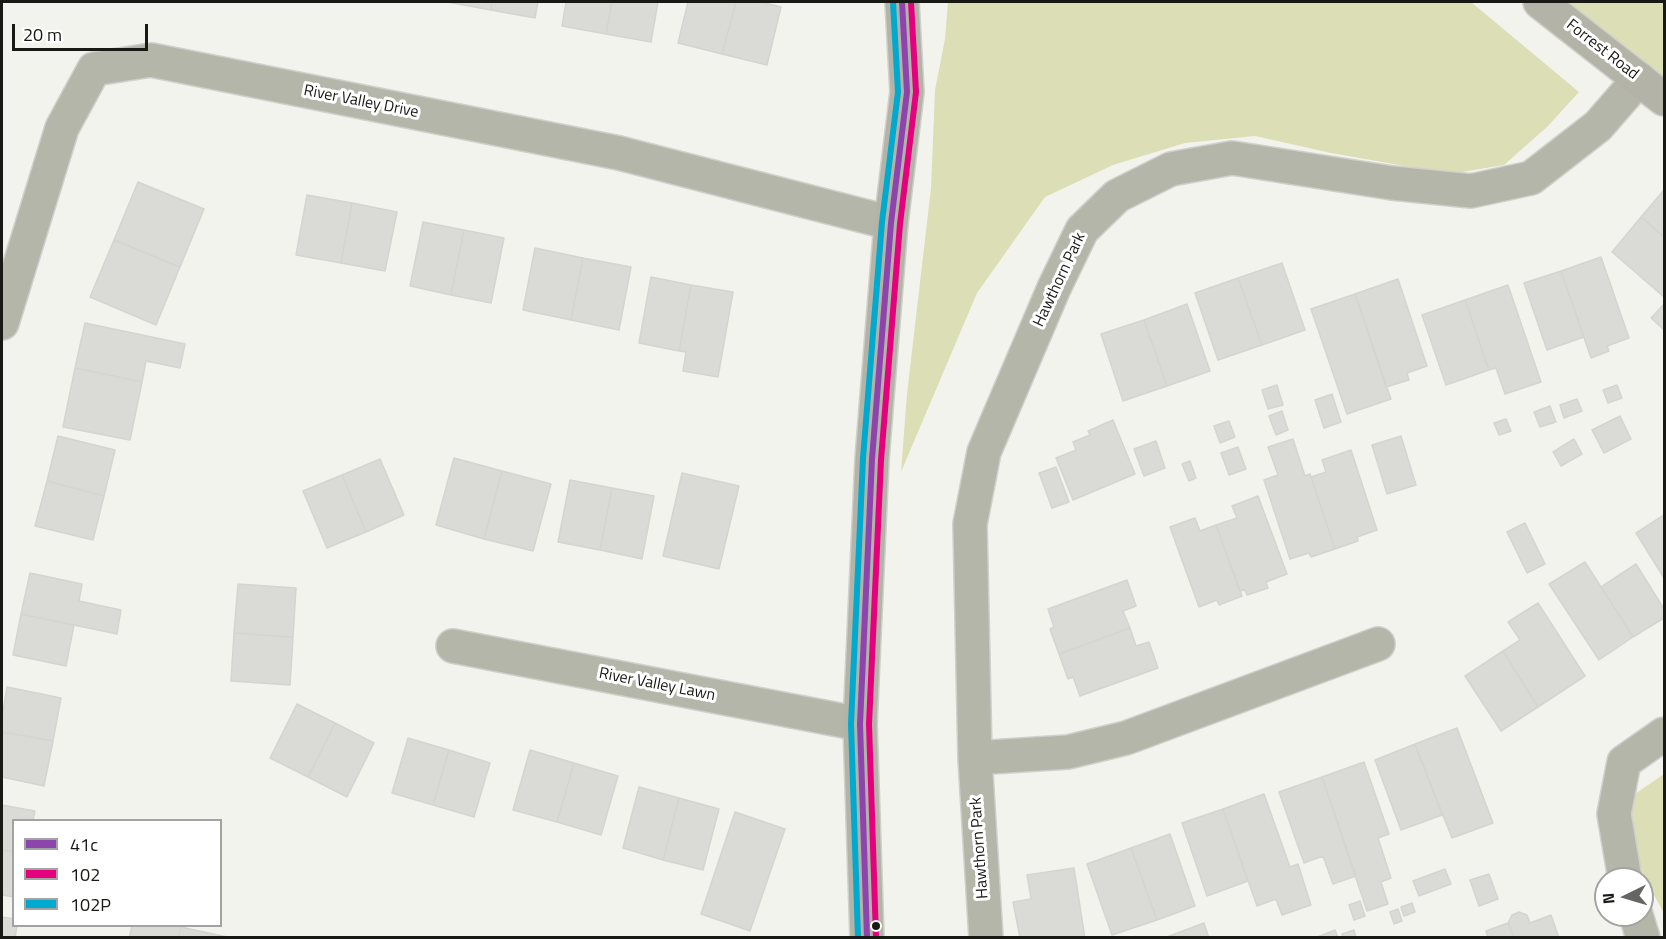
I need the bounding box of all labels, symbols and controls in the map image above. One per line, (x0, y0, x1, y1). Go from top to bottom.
scale bar (15, 12, 152, 50)
street label: Forrest Road (1562, 16, 1642, 84)
text: 20 m (23, 21, 62, 48)
street label: River Valley Drive (302, 81, 420, 123)
street label: Hawthorn Park (1030, 230, 1090, 330)
street label: River Valley Lawn (597, 664, 717, 706)
street label: Hawthorn Park (967, 796, 993, 900)
legend (12, 819, 222, 927)
text: 41c (70, 831, 98, 858)
text: 102 (70, 861, 100, 888)
north arrow (1594, 867, 1654, 927)
text: 102P (70, 891, 111, 918)
text: N (1596, 892, 1620, 905)
unlabelled marker (870, 920, 882, 932)

